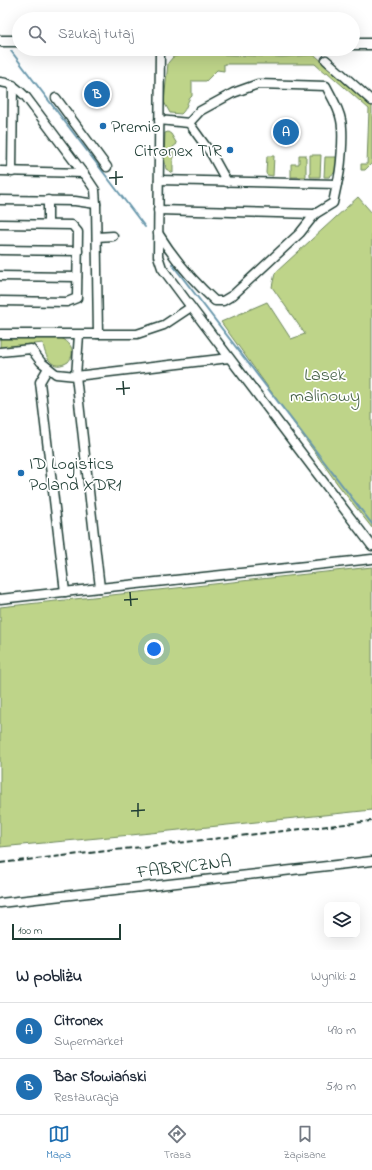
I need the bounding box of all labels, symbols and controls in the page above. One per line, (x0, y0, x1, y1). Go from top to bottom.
search box (12, 12, 360, 56)
icon: search (26, 23, 48, 45)
text: Szukaj tutaj (58, 23, 134, 45)
pin: B (84, 79, 110, 109)
place label: Premio (111, 115, 161, 141)
pin: A (273, 117, 299, 147)
marker: Premio (98, 121, 108, 131)
place label: Citronex TIR (134, 139, 222, 165)
marker: Citronex TIR (225, 145, 235, 155)
park label: Lasek malinowy (290, 363, 360, 410)
place label: ID Logistics Poland XDR1 (29, 452, 122, 499)
marker: ID Logistics Poland XDR1 (16, 468, 26, 478)
your location (144, 639, 164, 659)
street label: FABRYCZNA (134, 849, 233, 887)
map controls (324, 902, 360, 938)
button: layers (324, 902, 360, 938)
scale bar (12, 922, 121, 941)
text: 100 m (18, 923, 42, 939)
text: W pobliżu (16, 964, 82, 989)
text: Wyniki: 2 (311, 967, 356, 986)
text: Citronex (54, 1010, 103, 1032)
text: A (25, 1021, 33, 1040)
text: 490 m (328, 1021, 356, 1040)
text: Supermarket (54, 1032, 124, 1051)
text: Bar Słowiański (54, 1066, 146, 1088)
text: B (25, 1077, 33, 1096)
text: 510 m (325, 1077, 356, 1096)
text: Restauracja (54, 1088, 119, 1107)
tab: Mapa (46, 1123, 71, 1163)
tab: Trasa (164, 1123, 191, 1163)
tab: Zapisane (284, 1123, 326, 1163)

